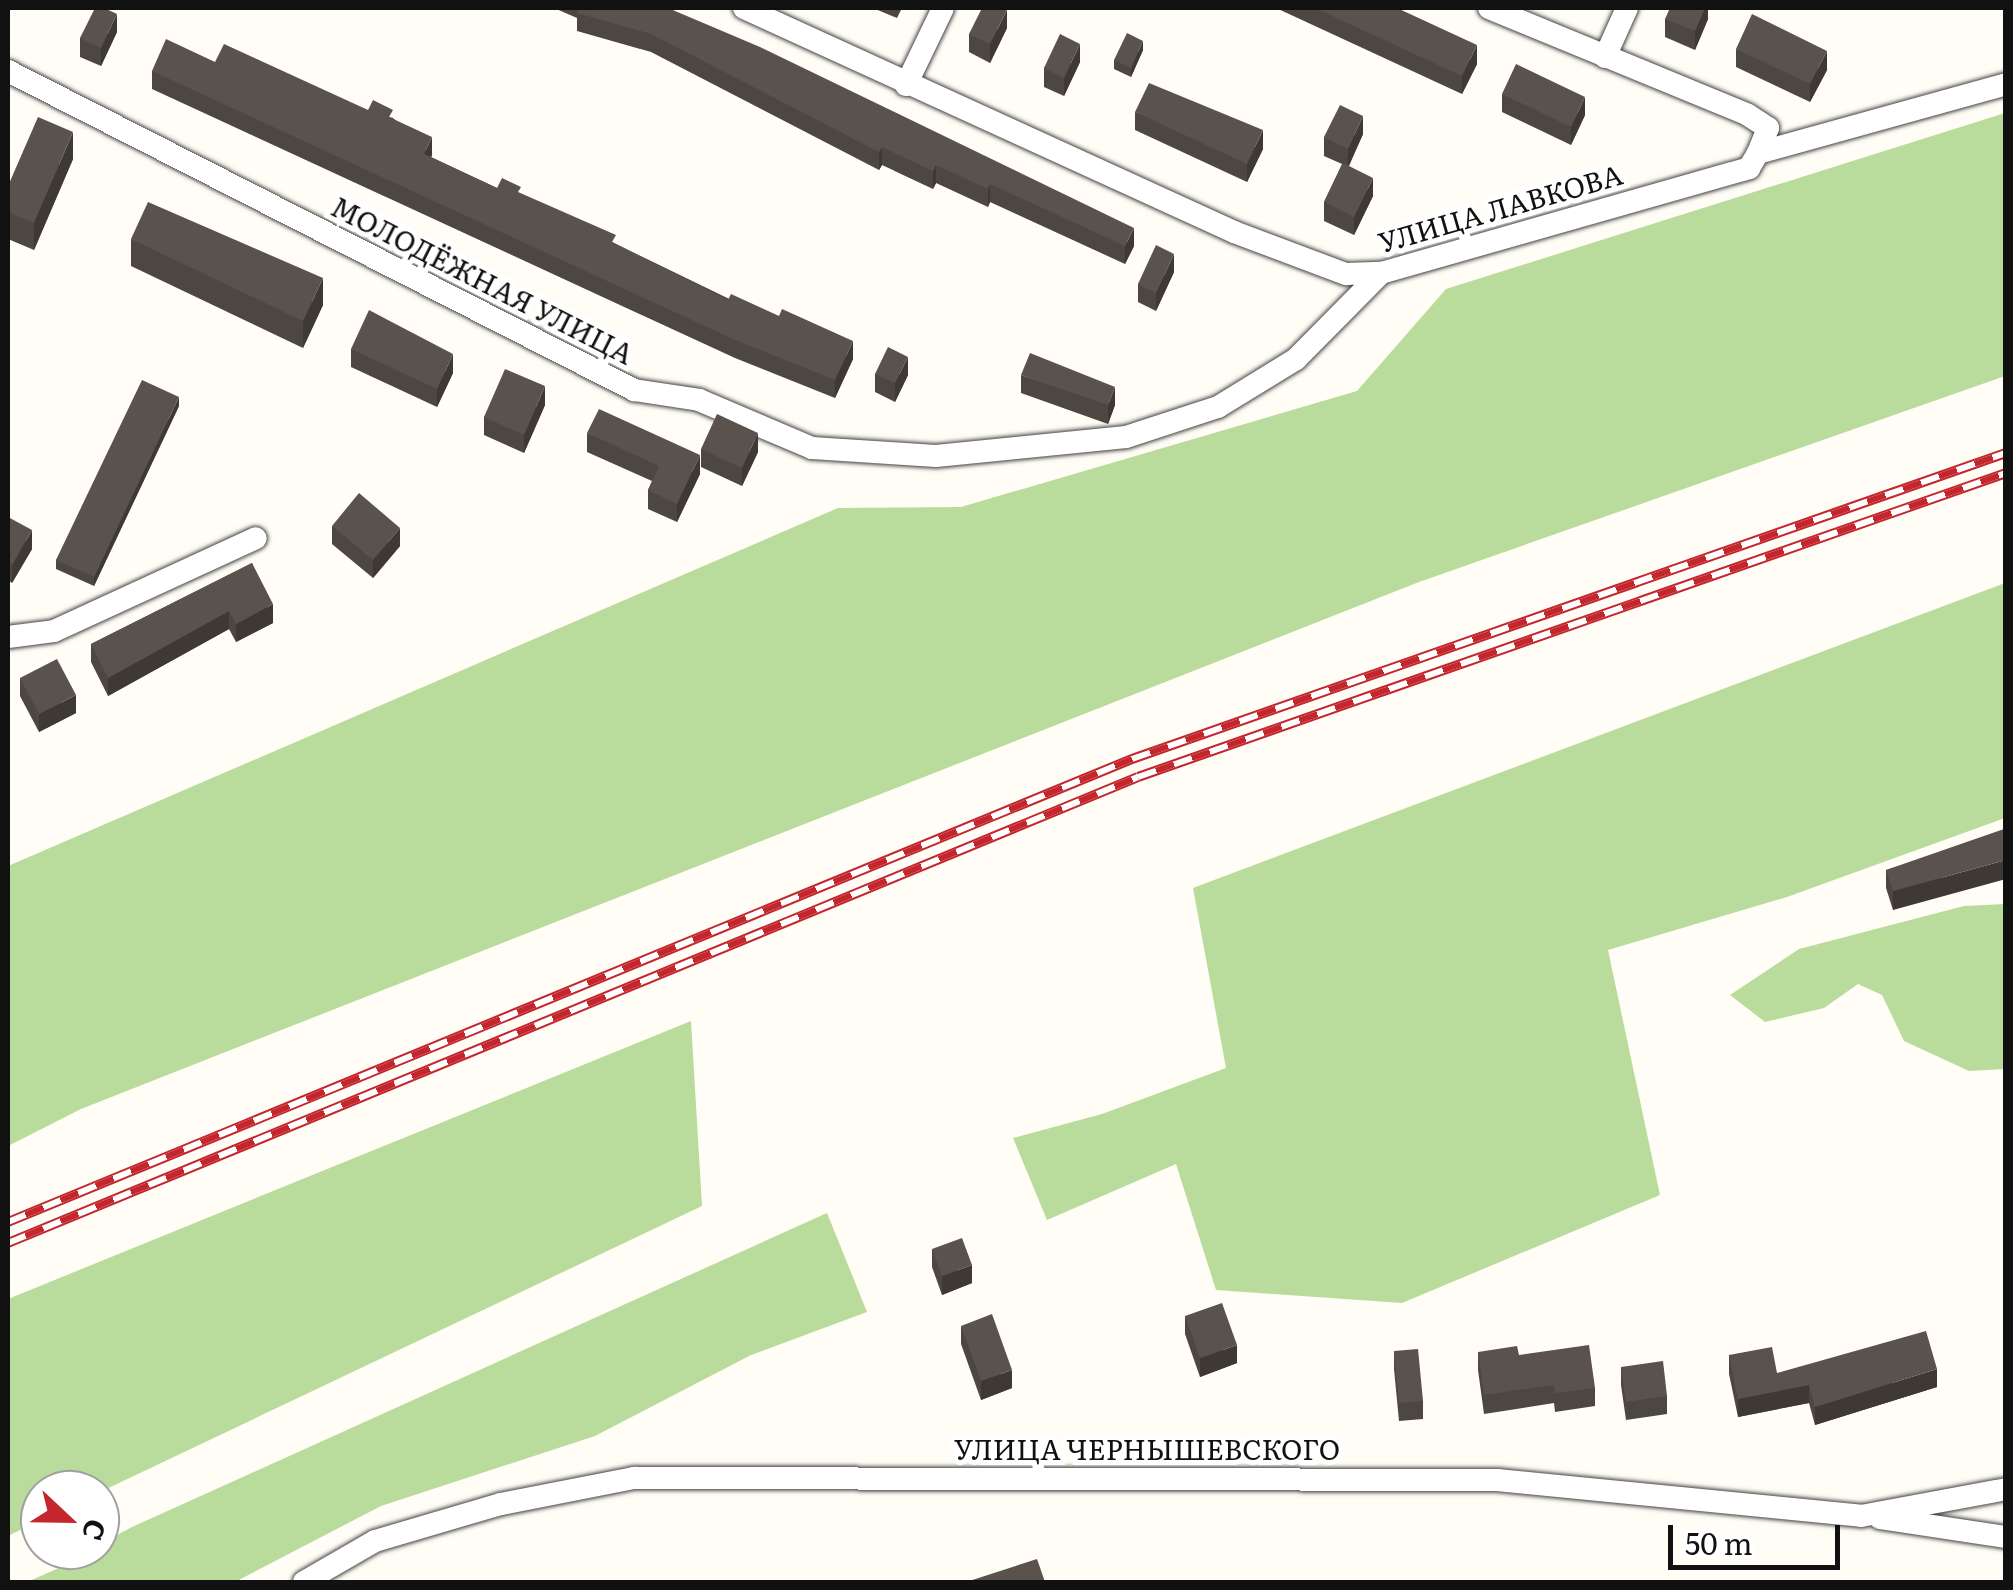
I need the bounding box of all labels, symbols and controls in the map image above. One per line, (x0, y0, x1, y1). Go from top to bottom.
street label: УЛИЦА ЛАВКОВА (1374, 156, 1626, 258)
street label: МОЛОДЁЖНАЯ УЛИЦА (326, 188, 640, 370)
street label: УЛИЦА ЧЕРНЫШЕВСКОГО (954, 1431, 1340, 1465)
north arrow (20, 1470, 120, 1570)
scale bar (1673, 1505, 1846, 1567)
text: С (73, 1513, 119, 1548)
text: 50 m (1685, 1520, 1753, 1564)

